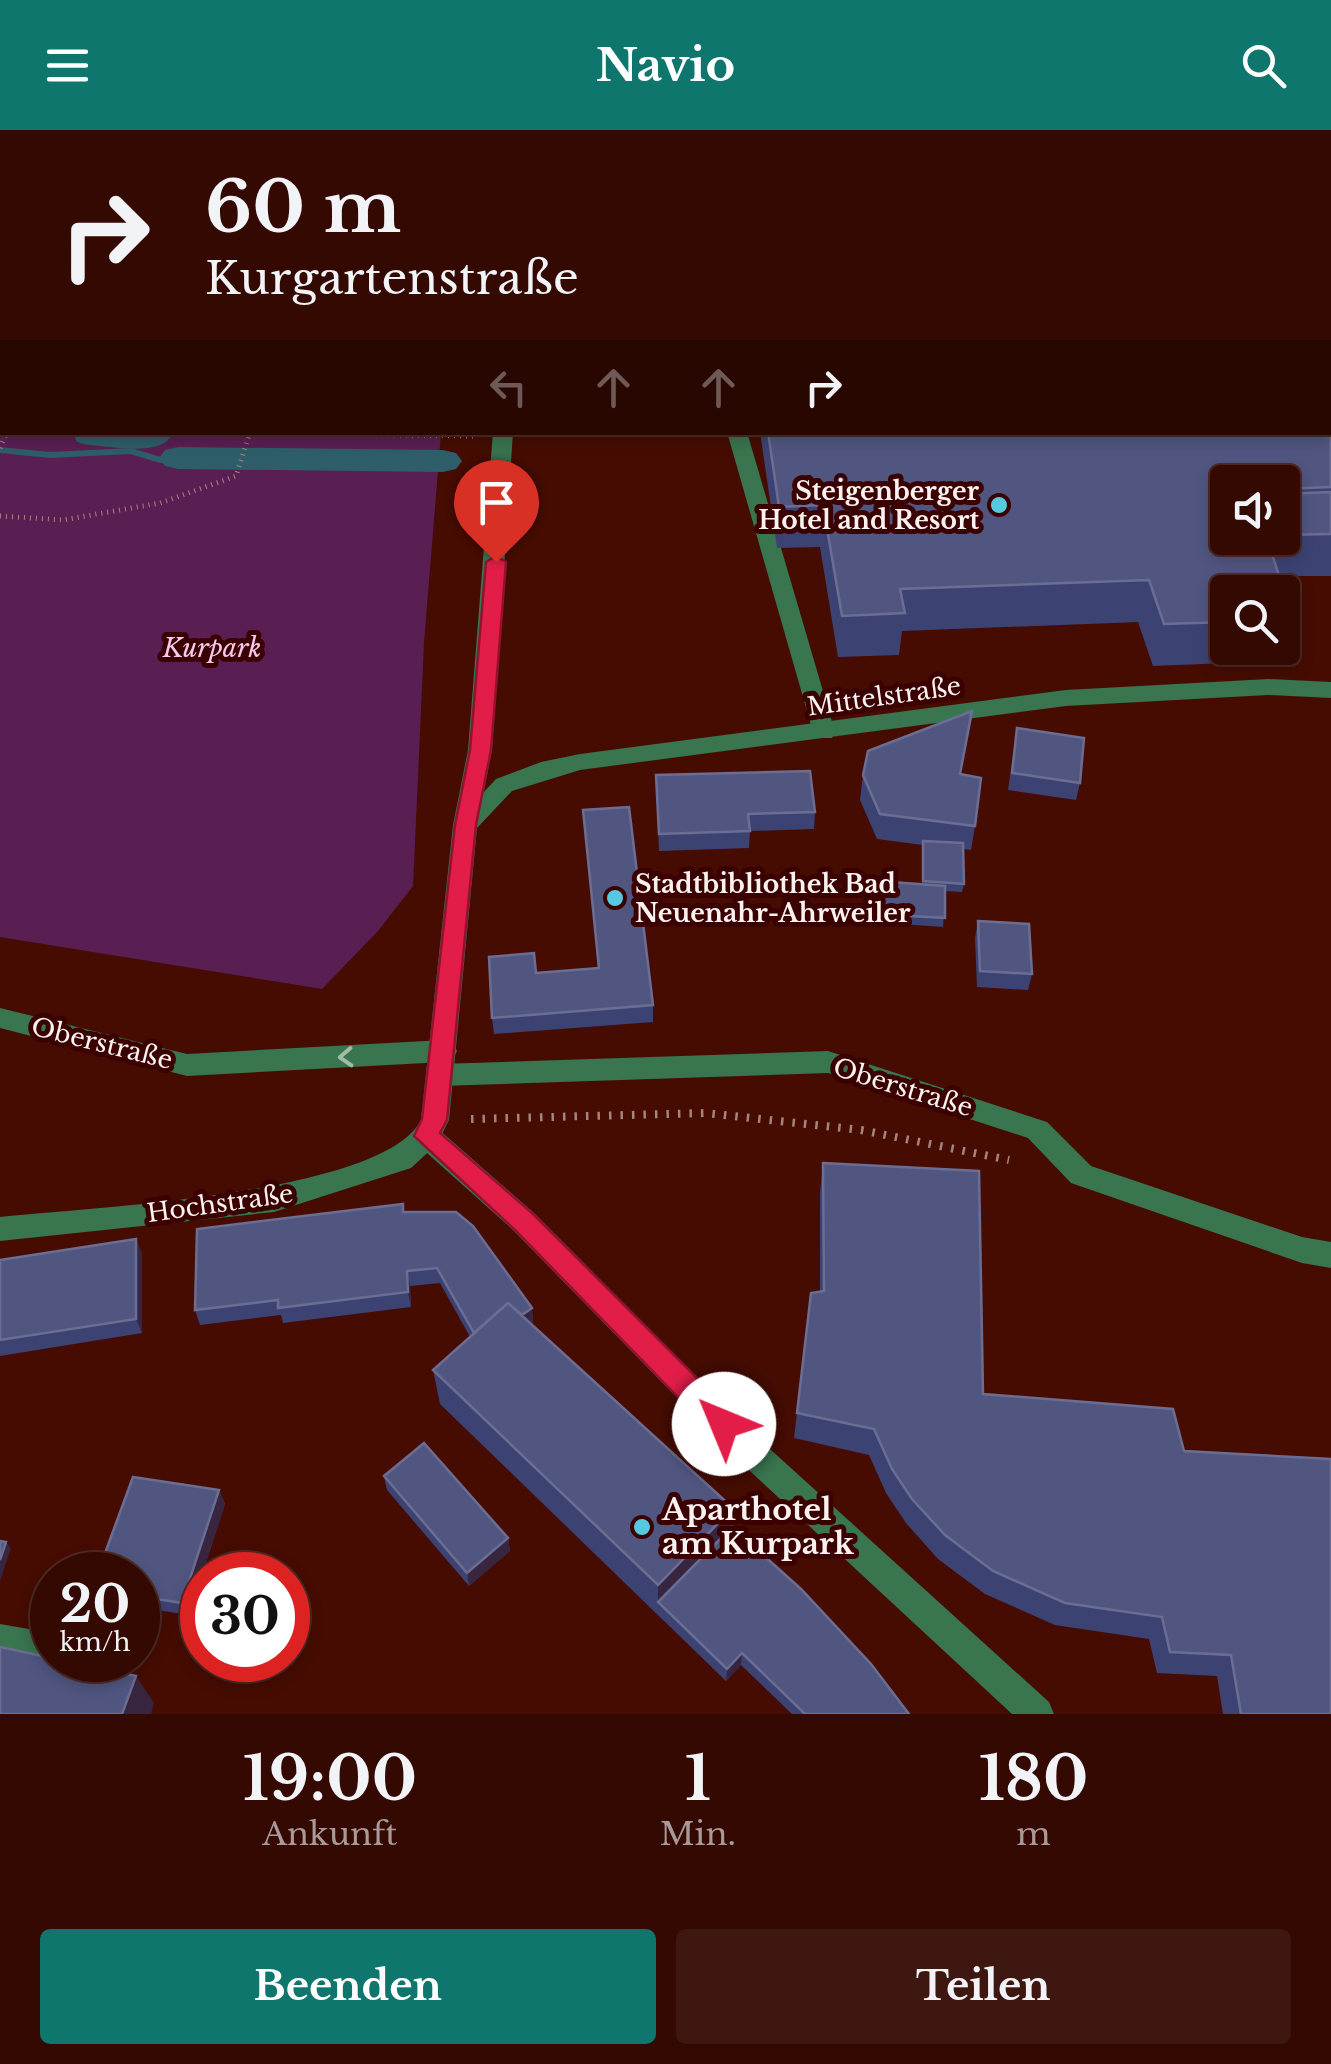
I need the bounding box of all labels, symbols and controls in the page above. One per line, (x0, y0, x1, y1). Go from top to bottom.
text: Navio (596, 37, 735, 93)
icon: menu (40, 38, 95, 93)
icon: search (1236, 38, 1291, 93)
text: 60 m (205, 164, 401, 251)
icon: right (40, 170, 170, 300)
text: Kurgartenstraße (205, 250, 579, 306)
icon: left (481, 360, 536, 415)
icon: ahead (586, 360, 641, 415)
icon: ahead (691, 360, 746, 415)
icon: right (796, 360, 851, 415)
pin (454, 460, 539, 563)
map controls (1210, 465, 1300, 665)
button: sound (1210, 465, 1300, 555)
icon: arrive (469, 475, 524, 530)
place label: Steigenberger Hotel and Resort (758, 476, 980, 536)
marker: Steigenberger Hotel and Resort (988, 494, 1010, 516)
button: search (1210, 575, 1300, 665)
park label: Kurpark (162, 633, 261, 664)
street label: Mittelstraße (805, 670, 963, 723)
place label: Stadtbibliothek Bad Neuenahr-Ahrweiler (635, 869, 911, 929)
marker: Stadtbibliothek Bad Neuenahr-Ahrweiler (604, 887, 626, 909)
street label: Oberstraße (28, 1011, 176, 1076)
one-way arrow (338, 1046, 354, 1067)
street label: Oberstraße (829, 1052, 976, 1123)
street label: Hochstraße (145, 1178, 295, 1229)
position arrow (672, 1372, 776, 1476)
place label: Aparthotel am Kurpark (661, 1491, 855, 1562)
marker: Aparthotel am Kurpark (631, 1516, 653, 1538)
speed limit sign: 30 (180, 1552, 310, 1682)
text: 20 (60, 1573, 130, 1636)
text: km/h (60, 1627, 130, 1658)
text: 19:00 (243, 1742, 417, 1816)
text: 1 (685, 1742, 711, 1816)
text: 180 (979, 1742, 1088, 1816)
text: Ankunft (262, 1814, 397, 1854)
text: Min. (660, 1814, 736, 1854)
text: m (1016, 1814, 1051, 1854)
button: Beenden (40, 1929, 656, 2044)
button: Teilen (676, 1929, 1291, 2044)

